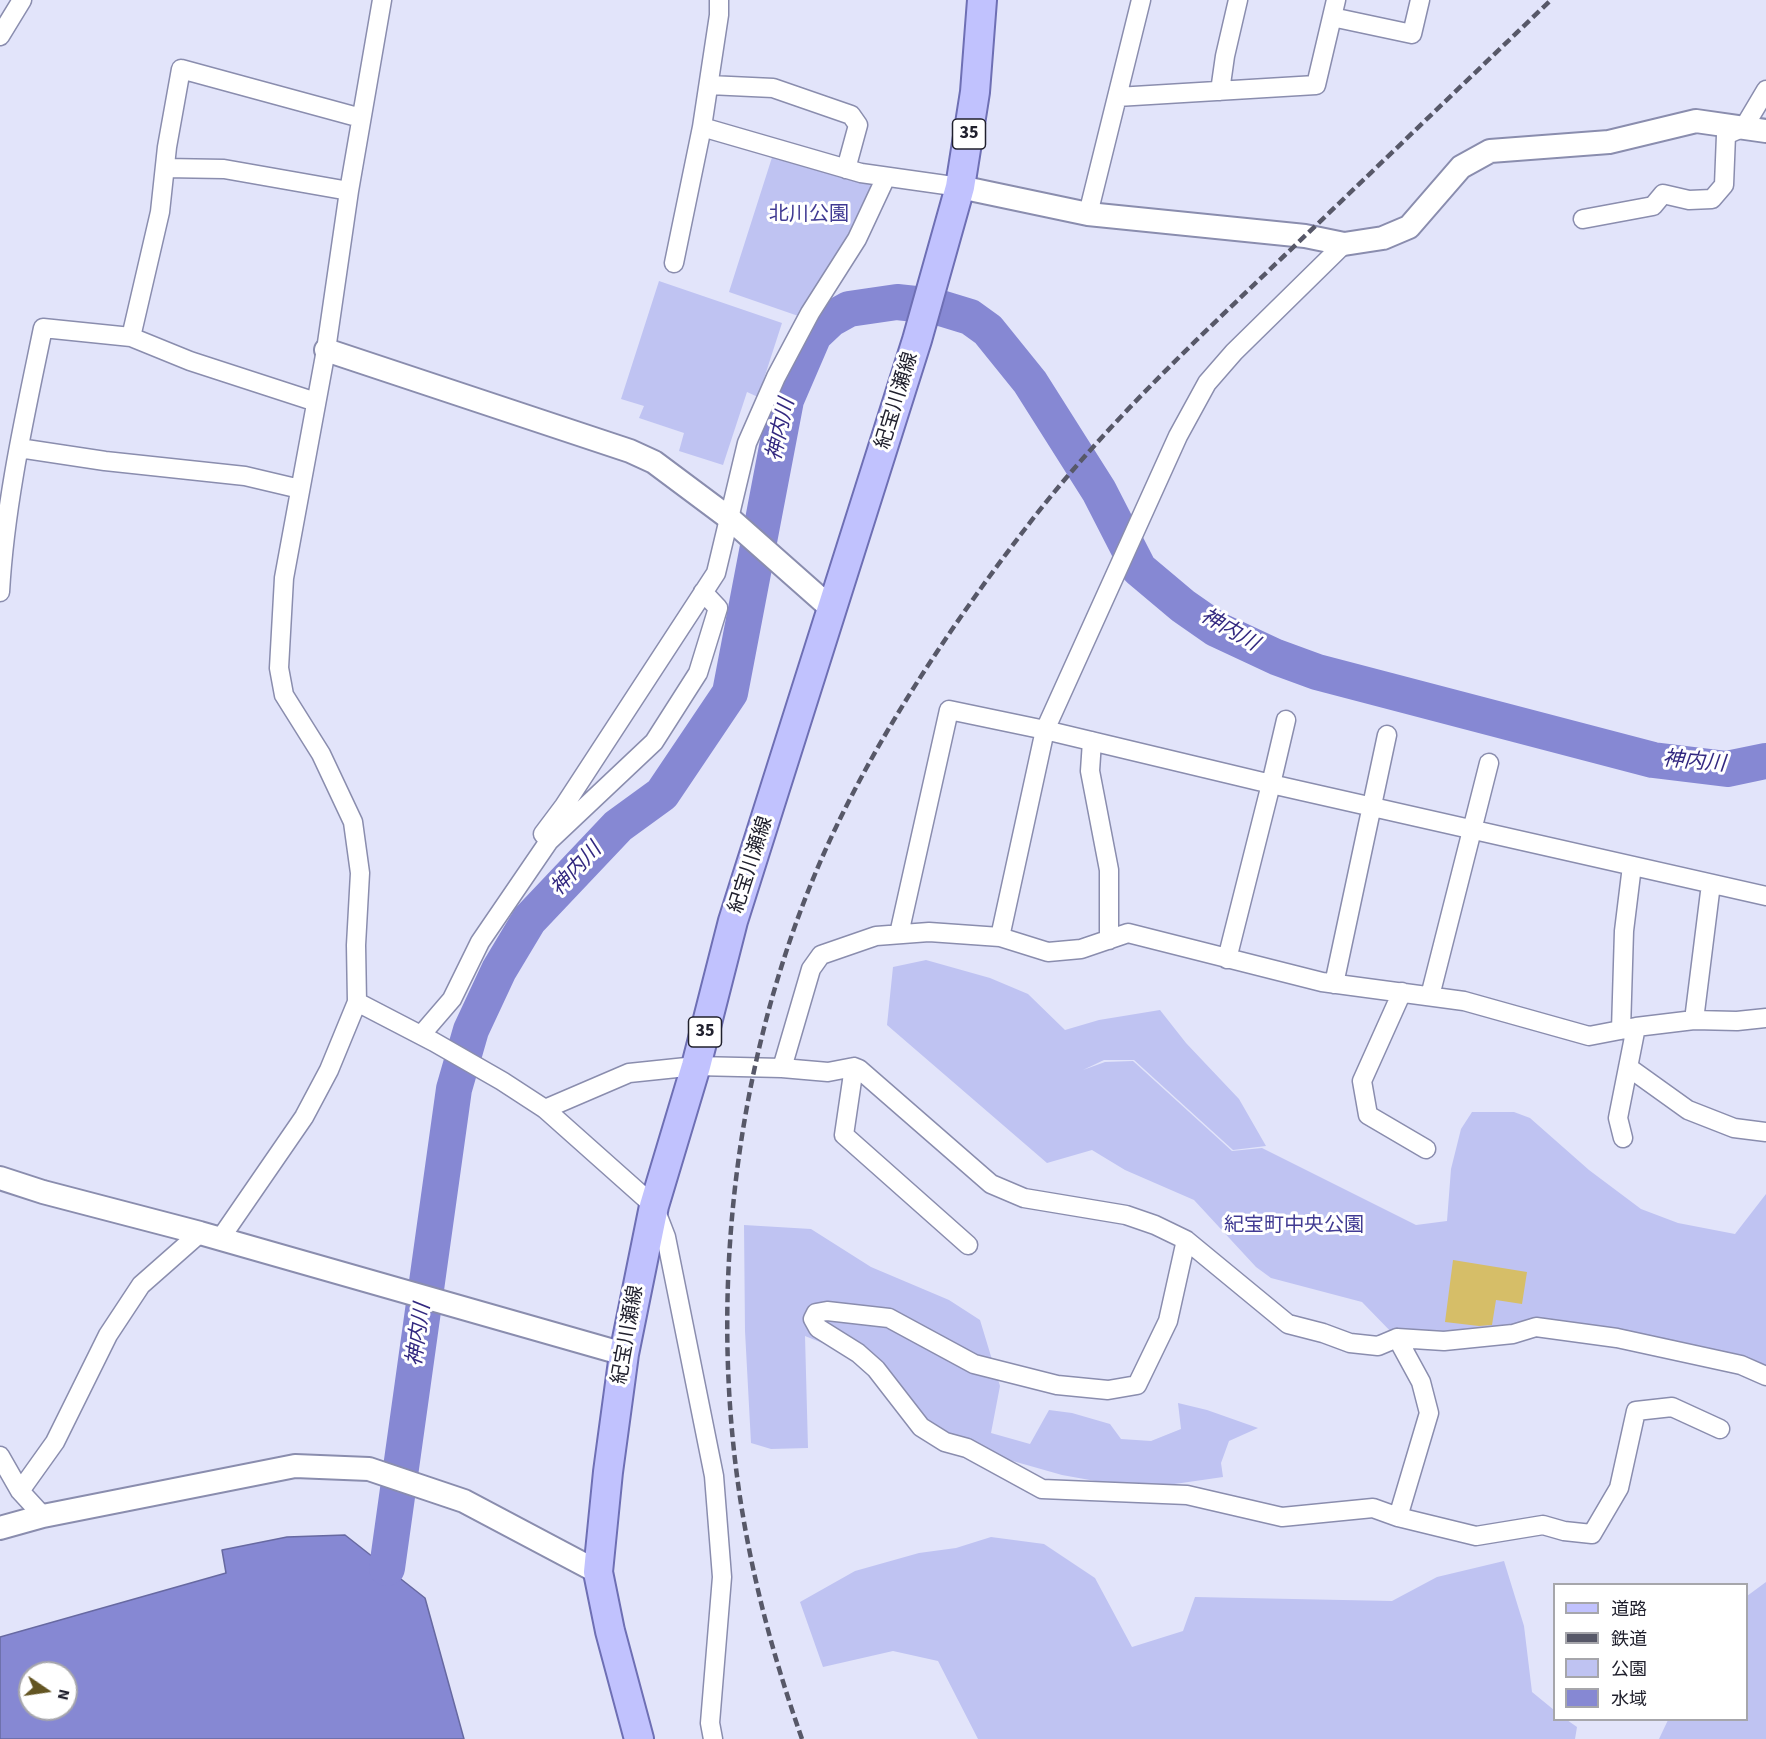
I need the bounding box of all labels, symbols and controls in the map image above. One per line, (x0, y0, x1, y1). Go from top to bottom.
road number: 35 (952, 119, 986, 149)
park label: 北川公園 (769, 204, 849, 228)
street label: 紀宝川瀬線 (872, 350, 924, 452)
water label: 神内川 (763, 396, 801, 464)
water label: 神内川 (1195, 604, 1263, 658)
water label: 神内川 (1662, 748, 1726, 778)
street label: 紀宝川瀬線 (725, 814, 779, 916)
water label: 神内川 (546, 838, 608, 902)
road number: 35 (688, 1017, 722, 1047)
park label: 紀宝町中央公園 (1224, 1215, 1364, 1239)
street label: 紀宝川瀬線 (608, 1284, 650, 1386)
water label: 神内川 (403, 1302, 437, 1368)
legend (1553, 1583, 1748, 1721)
text: 道路 (1611, 1597, 1647, 1622)
text: 鉄道 (1611, 1627, 1647, 1652)
text: 公園 (1611, 1657, 1647, 1682)
north arrow (18, 1661, 78, 1721)
text: N (52, 1687, 76, 1702)
text: 水域 (1611, 1687, 1647, 1712)

